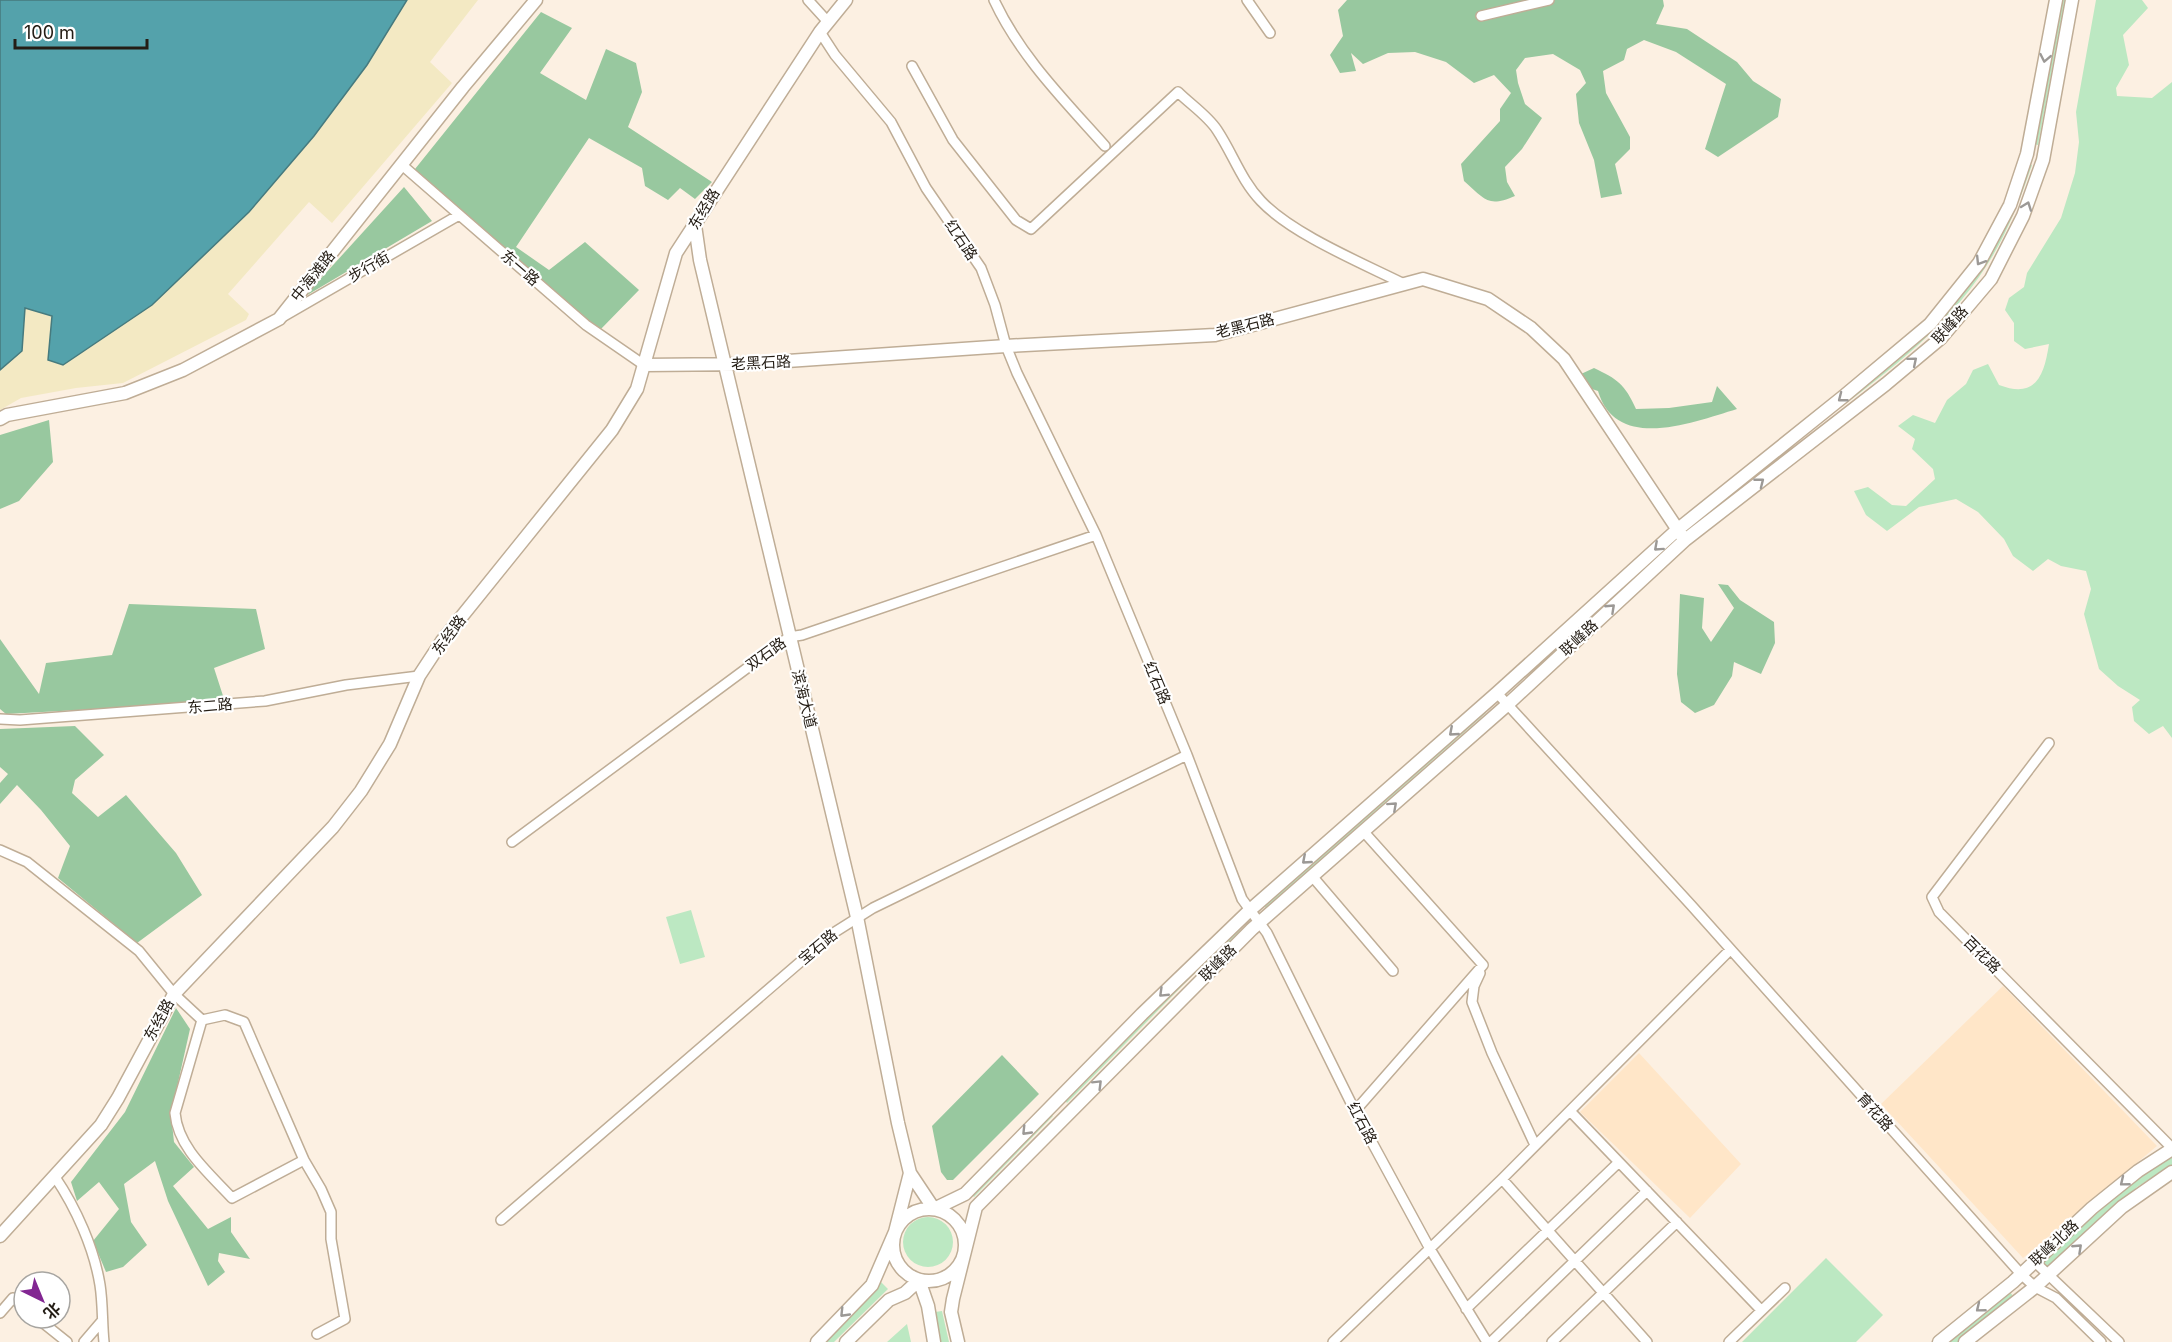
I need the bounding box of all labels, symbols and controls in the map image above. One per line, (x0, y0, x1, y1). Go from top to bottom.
scale bar (15, 12, 147, 50)
text: 100 m (24, 22, 75, 43)
one-way arrow (2039, 52, 2052, 62)
street label: 东经路 (684, 185, 723, 233)
one-way arrow (2019, 201, 2032, 212)
street label: 红石路 (941, 216, 982, 264)
street label: 中海滩路 (286, 246, 339, 305)
street label: 东一路 (497, 246, 544, 290)
street label: 步行街 (345, 247, 393, 286)
one-way arrow (1975, 255, 1987, 265)
street label: 联峰路 (1928, 302, 1972, 348)
street label: 老黑石路 (1213, 309, 1276, 342)
street label: 老黑石路 (731, 351, 791, 374)
one-way arrow (1906, 358, 1917, 369)
one-way arrow (1838, 390, 1849, 401)
one-way arrow (1753, 478, 1764, 489)
one-way arrow (1654, 540, 1665, 551)
one-way arrow (1605, 604, 1615, 615)
street label: 东经路 (427, 611, 470, 658)
street label: 联峰路 (1556, 615, 1602, 660)
street label: 双石路 (742, 633, 789, 675)
street label: 红石路 (1140, 658, 1175, 707)
street label: 滨海大道 (788, 667, 821, 730)
street label: 东二路 (187, 694, 233, 717)
one-way arrow (1449, 725, 1460, 736)
one-way arrow (1386, 802, 1396, 813)
one-way arrow (1302, 853, 1313, 864)
street label: 宝石路 (794, 925, 841, 968)
street label: 百花路 (1960, 932, 2005, 977)
street label: 联峰路 (1195, 940, 1240, 985)
one-way arrow (1160, 986, 1170, 997)
street label: 东经路 (139, 995, 178, 1044)
one-way arrow (1091, 1080, 1102, 1091)
street label: 育花路 (1853, 1089, 1897, 1135)
street label: 红石路 (1343, 1098, 1381, 1147)
one-way arrow (1022, 1125, 1033, 1135)
one-way arrow (2120, 1175, 2131, 1186)
street label: 联峰北路 (2025, 1215, 2082, 1270)
one-way arrow (2071, 1244, 2082, 1255)
north arrow (12, 1270, 72, 1330)
text: 北 (40, 1298, 65, 1324)
one-way arrow (1976, 1301, 1987, 1312)
one-way arrow (841, 1306, 852, 1317)

